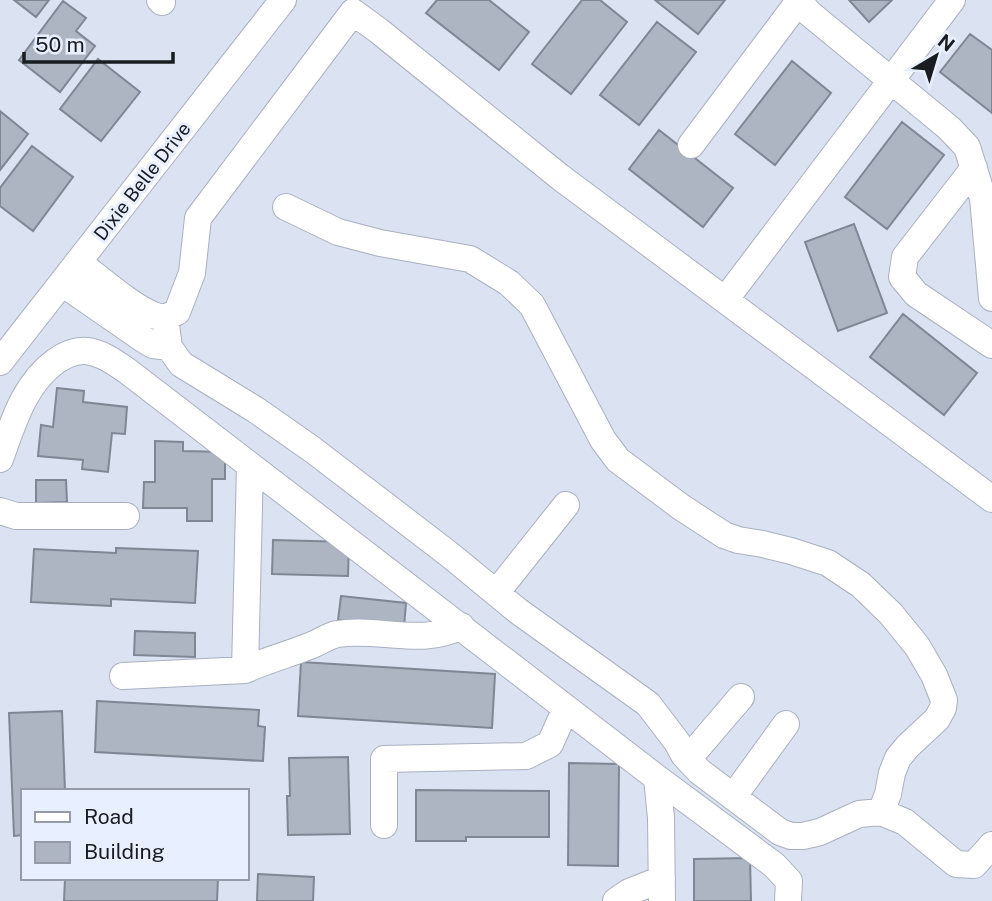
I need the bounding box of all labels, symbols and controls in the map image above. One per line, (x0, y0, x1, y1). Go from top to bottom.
scale bar (24, 21, 173, 65)
north arrow (901, 21, 971, 91)
text: N (934, 29, 959, 56)
text: 50 m (35, 32, 85, 57)
street label: Dixie Belle Drive (89, 118, 195, 244)
legend (21, 789, 248, 880)
text: Road (84, 804, 134, 829)
text: Building (84, 839, 165, 864)

